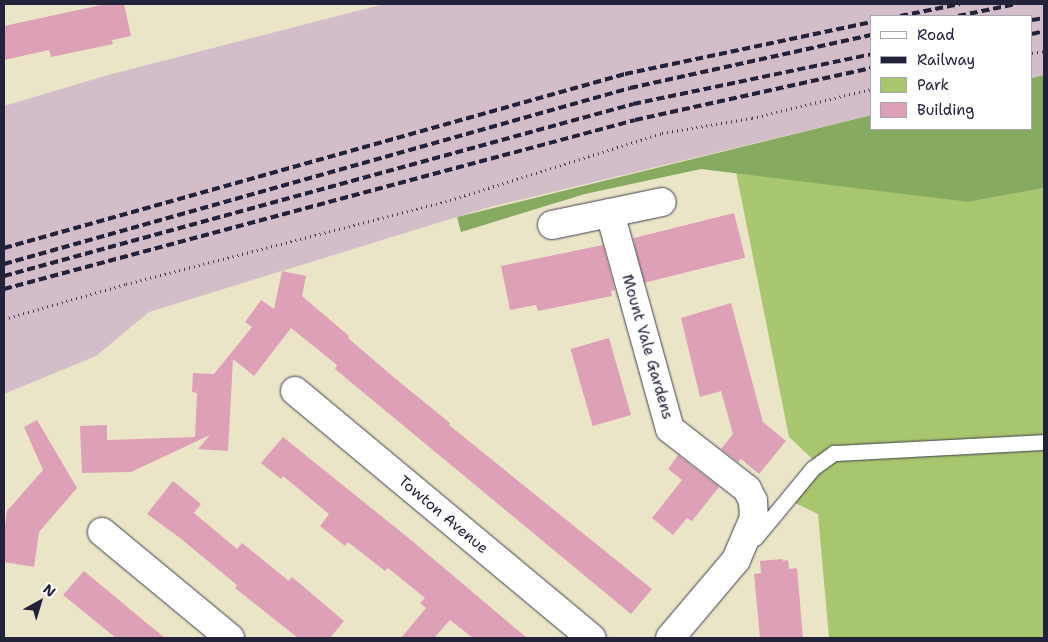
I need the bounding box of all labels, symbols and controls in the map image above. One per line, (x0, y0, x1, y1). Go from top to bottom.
legend (870, 15, 1033, 130)
text: Road (917, 25, 955, 45)
text: Railway (917, 50, 975, 70)
text: Park (917, 75, 949, 95)
text: Building (917, 100, 974, 120)
street label: Mount Vale Gardens (618, 272, 676, 422)
street label: Towton Avenue (394, 472, 492, 558)
north arrow (15, 577, 65, 627)
text: N (39, 580, 59, 601)

